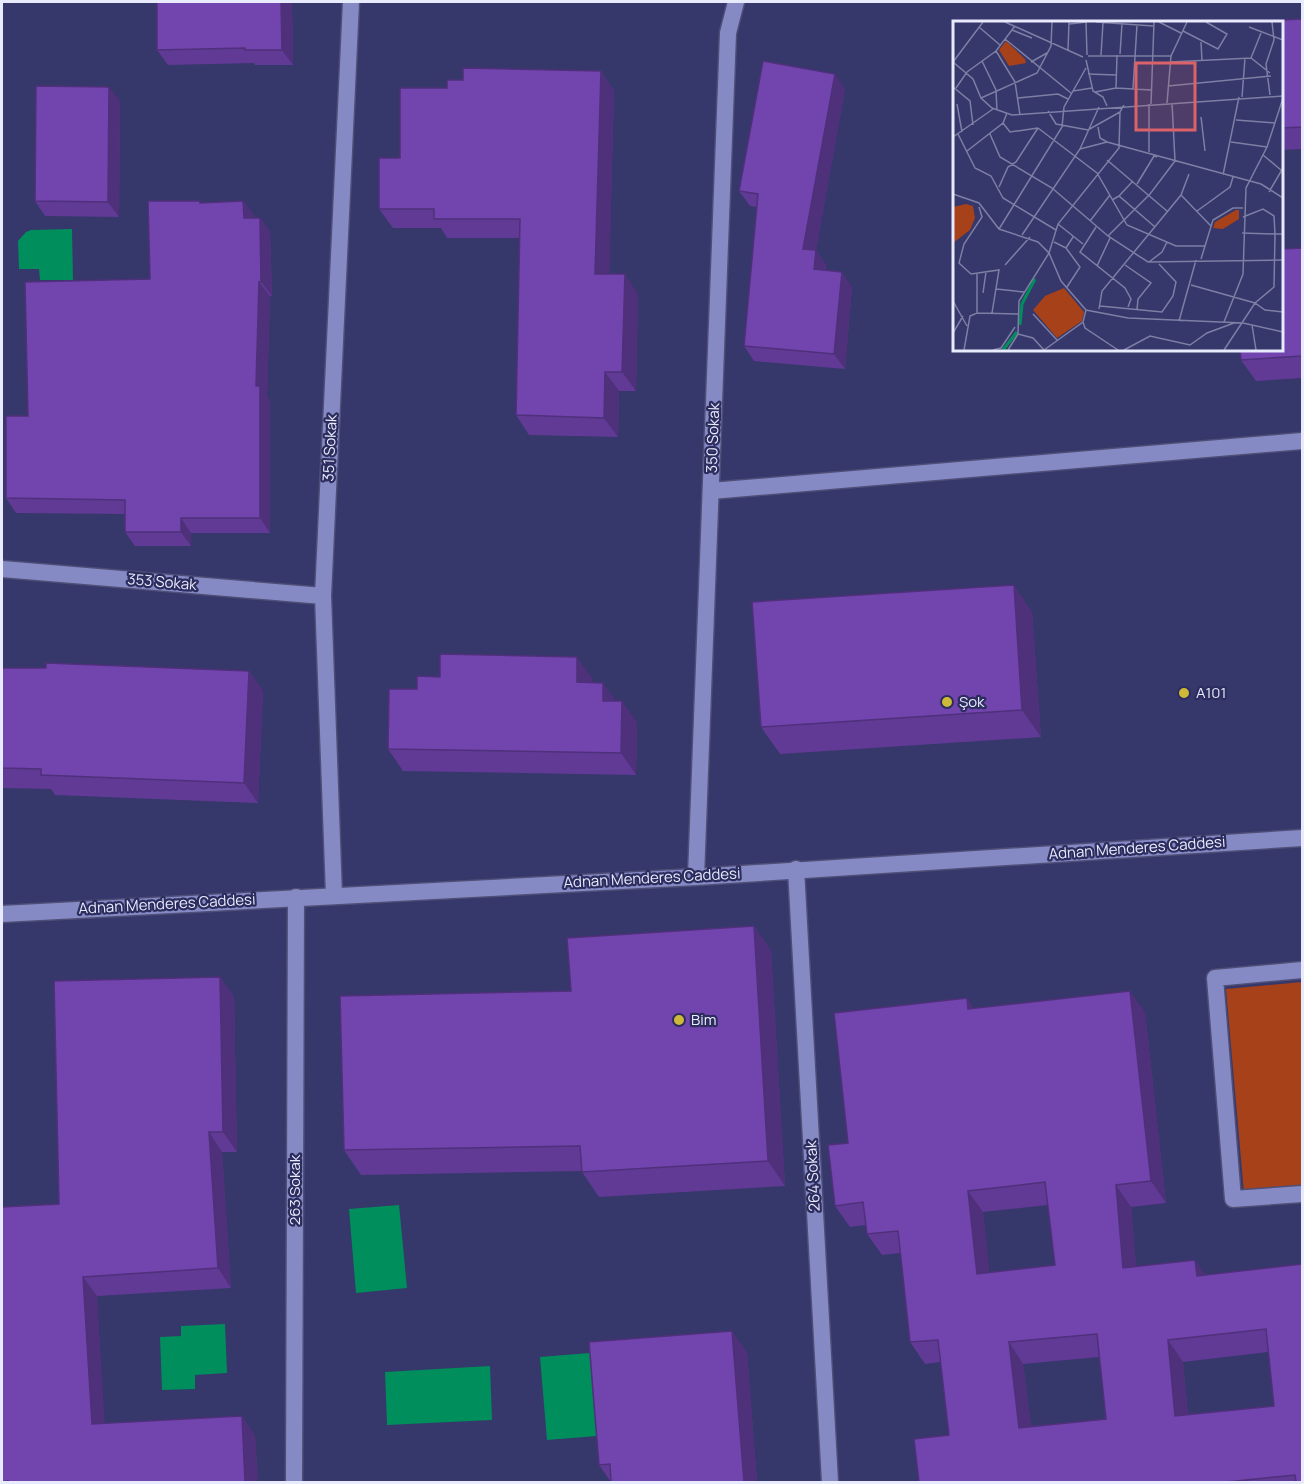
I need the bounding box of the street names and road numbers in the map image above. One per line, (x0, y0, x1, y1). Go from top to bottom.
street label: 350 Sokak (701, 402, 724, 474)
street label: 351 Sokak (317, 413, 342, 482)
street label: 353 Sokak (126, 568, 198, 595)
street label: Adnan Menderes Caddesi (1048, 831, 1226, 864)
street label: Adnan Menderes Caddesi (563, 862, 741, 893)
street label: Adnan Menderes Caddesi (78, 888, 256, 919)
street label: 264 Sokak (800, 1139, 825, 1212)
street label: 263 Sokak (284, 1154, 305, 1225)

